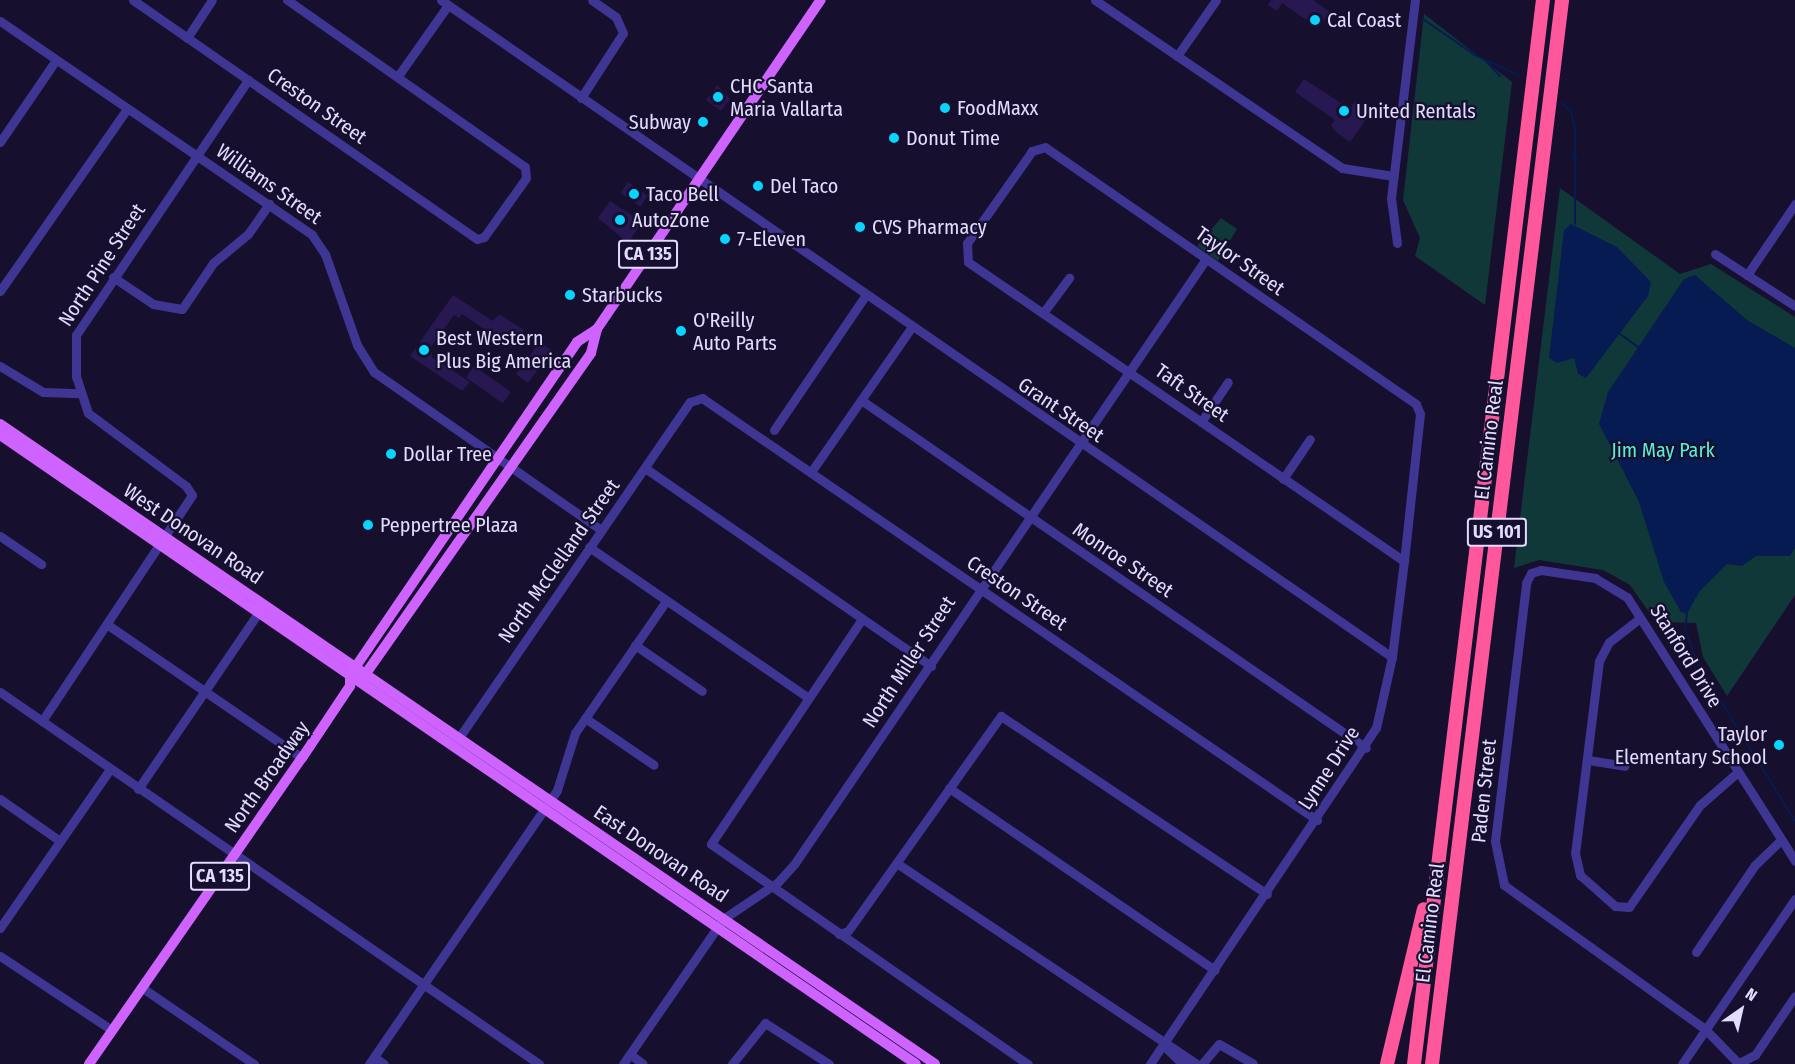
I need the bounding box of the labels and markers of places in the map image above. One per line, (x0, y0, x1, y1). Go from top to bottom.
place label: Cal Coast (1327, 8, 1401, 32)
marker: Cal Coast (1308, 13, 1322, 27)
place label: CHC Santa Maria Vallarta (730, 74, 843, 121)
marker: CHC Santa Maria Vallarta (711, 90, 725, 104)
place label: FoodMaxx (957, 96, 1038, 120)
place label: United Rentals (1356, 99, 1476, 123)
marker: FoodMaxx (938, 101, 952, 115)
marker: United Rentals (1337, 104, 1351, 118)
place label: Subway (629, 110, 691, 134)
marker: Subway (696, 115, 710, 129)
place label: Donut Time (906, 126, 1000, 150)
marker: Donut Time (887, 131, 901, 145)
place label: Del Taco (770, 174, 838, 198)
marker: Del Taco (751, 179, 765, 193)
place label: Taco Bell (646, 182, 719, 206)
marker: Taco Bell (627, 187, 641, 201)
place label: AutoZone (632, 208, 710, 232)
marker: AutoZone (613, 213, 627, 227)
place label: CVS Pharmacy (872, 215, 987, 239)
marker: CVS Pharmacy (853, 220, 867, 234)
place label: 7-Eleven (737, 227, 806, 251)
marker: 7-Eleven (718, 232, 732, 246)
place label: Starbucks (582, 283, 663, 307)
marker: Starbucks (563, 288, 577, 302)
place label: O'Reilly Auto Parts (693, 308, 777, 355)
marker: O'Reilly Auto Parts (674, 324, 688, 338)
place label: Best Western Plus Big America (436, 326, 571, 373)
marker: Best Western Plus Big America (417, 343, 431, 357)
place label: Dollar Tree (403, 442, 492, 466)
marker: Dollar Tree (384, 447, 398, 461)
place label: Peppertree Plaza (380, 513, 518, 537)
marker: Peppertree Plaza (361, 518, 375, 532)
place label: Taylor Elementary School (1615, 722, 1767, 769)
marker: Taylor Elementary School (1772, 738, 1786, 752)

